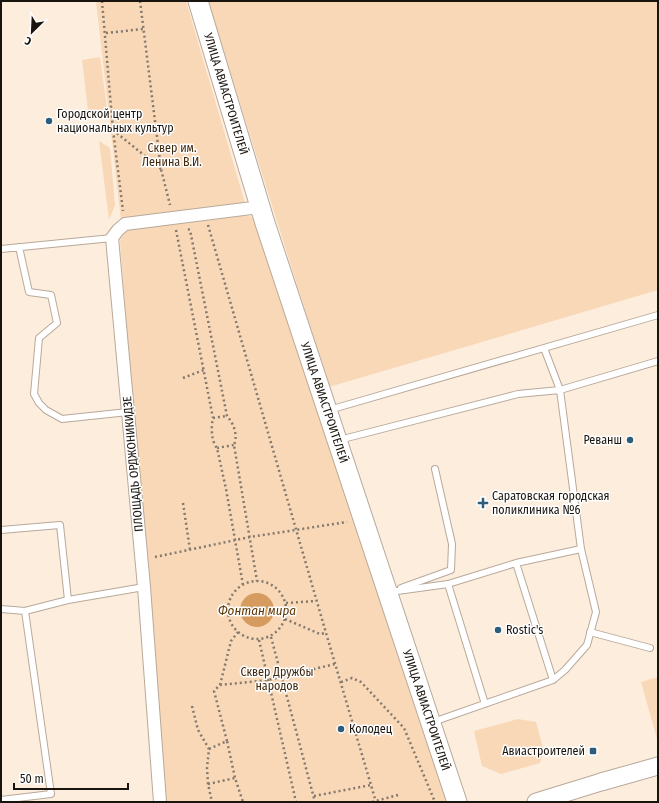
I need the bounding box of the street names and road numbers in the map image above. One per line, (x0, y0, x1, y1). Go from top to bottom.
street label: УЛИЦА АВИАСТРОИТЕЛЕЙ (201, 30, 252, 156)
street label: УЛИЦА АВИАСТРОИТЕЛЕЙ (298, 339, 352, 465)
street label: ПЛОЩАДЬ ОРДЖОНИКИДЗЕ (120, 395, 146, 532)
street label: УЛИЦА АВИАСТРОИТЕЛЕЙ (400, 647, 454, 772)

